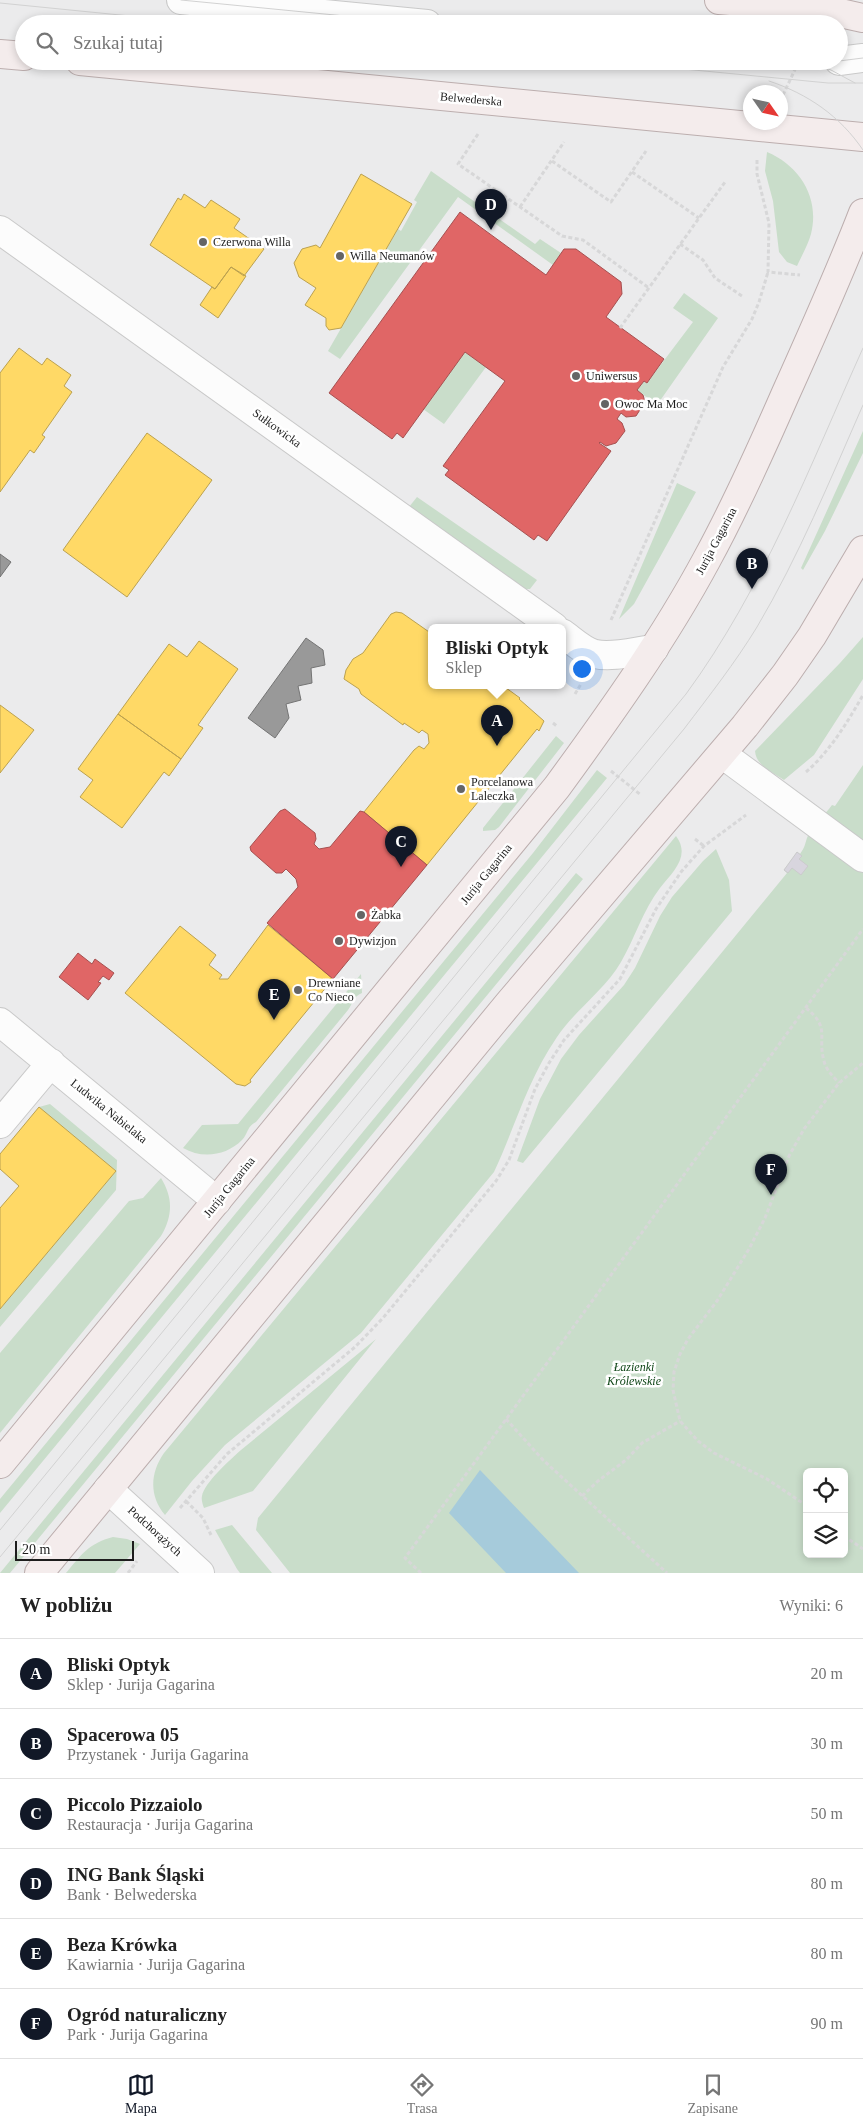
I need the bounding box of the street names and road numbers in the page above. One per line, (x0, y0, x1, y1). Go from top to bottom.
street label: Belwederska (440, 89, 503, 109)
street label: Sułkowicka (250, 406, 305, 451)
street label: Jurija Gagarina (693, 505, 740, 577)
street label: Jurija Gagarina (457, 840, 515, 907)
street label: Ludwika Nabielaka (68, 1076, 151, 1147)
street label: Jurija Gagarina (200, 1153, 258, 1220)
street label: Podchorążych (125, 1503, 185, 1559)

